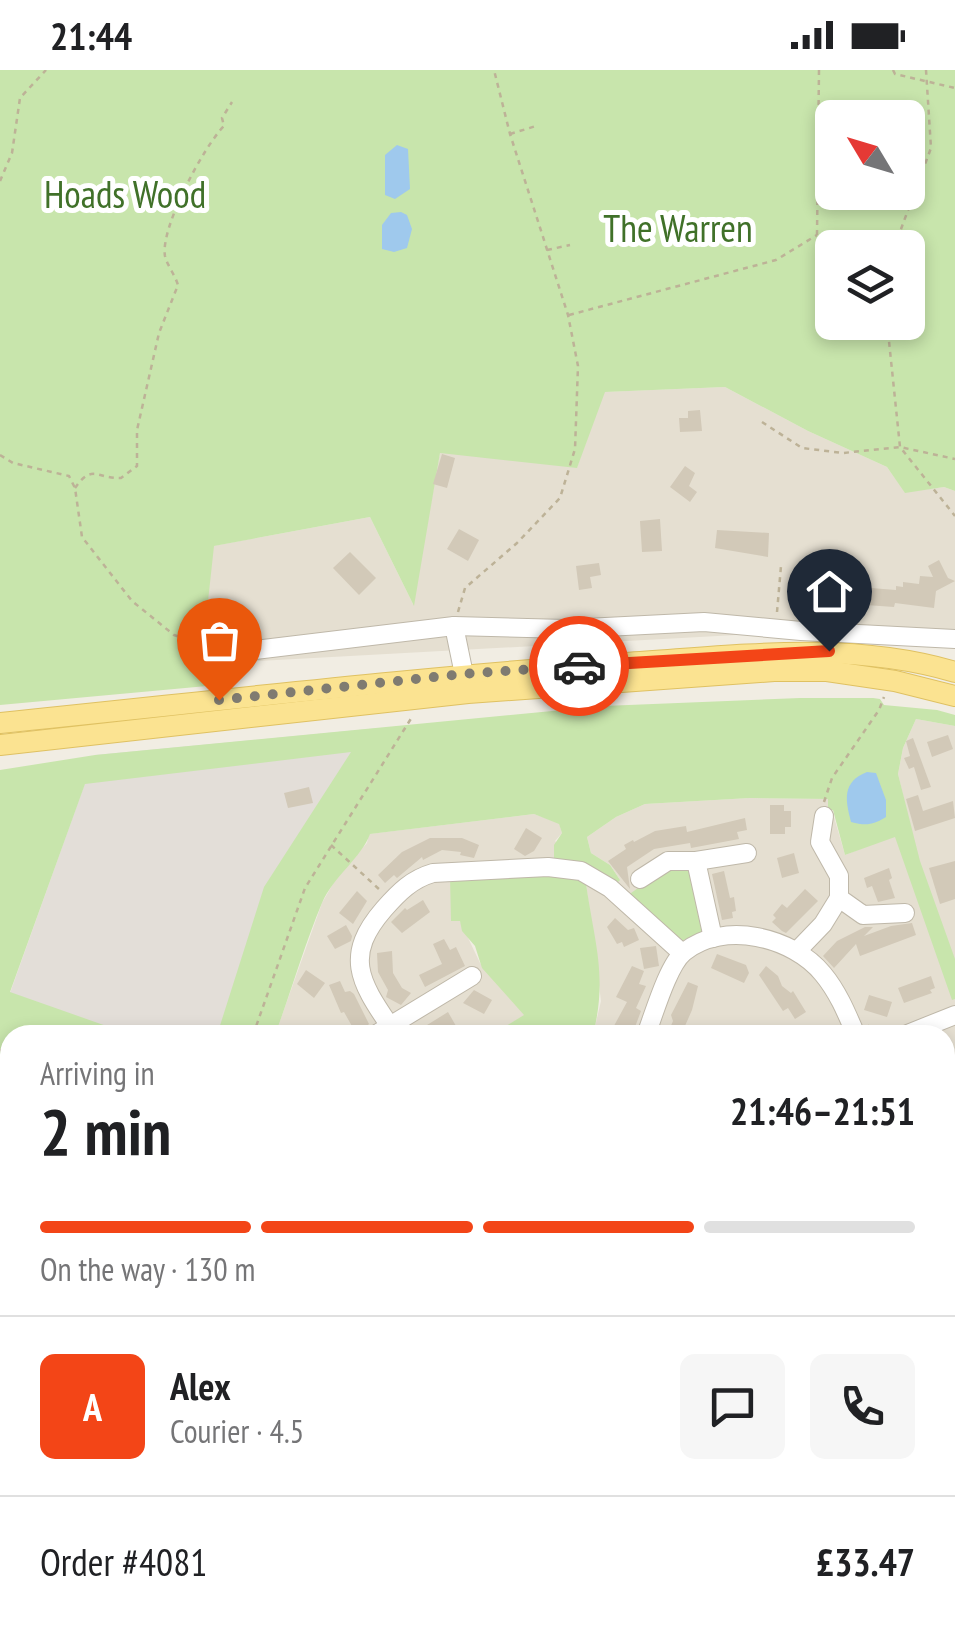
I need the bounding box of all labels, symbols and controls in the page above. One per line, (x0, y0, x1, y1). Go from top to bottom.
text: 21:44 (50, 11, 132, 60)
north arrow (815, 100, 925, 210)
map controls (815, 100, 925, 340)
park label: Hoads Wood (44, 169, 206, 218)
park label: The Warren (603, 203, 753, 252)
button: layers (815, 230, 925, 340)
pin (787, 549, 872, 652)
icon: home (802, 564, 857, 619)
pin (177, 598, 262, 701)
icon: bag (192, 613, 247, 668)
courier (529, 616, 629, 716)
icon: car (552, 639, 607, 694)
text: Arriving in (40, 1052, 155, 1094)
text: 21:46–21:51 (730, 1086, 915, 1135)
text: 2 min (40, 1089, 171, 1173)
text: On the way · 130 m (40, 1248, 255, 1290)
button: chat (680, 1354, 785, 1459)
button: phone (810, 1354, 915, 1459)
text: Alex (170, 1361, 231, 1410)
text: A (83, 1382, 102, 1431)
text: Courier · 4.5 (170, 1410, 304, 1452)
text: Order #4081 (40, 1537, 207, 1586)
text: £33.47 (816, 1537, 915, 1586)

